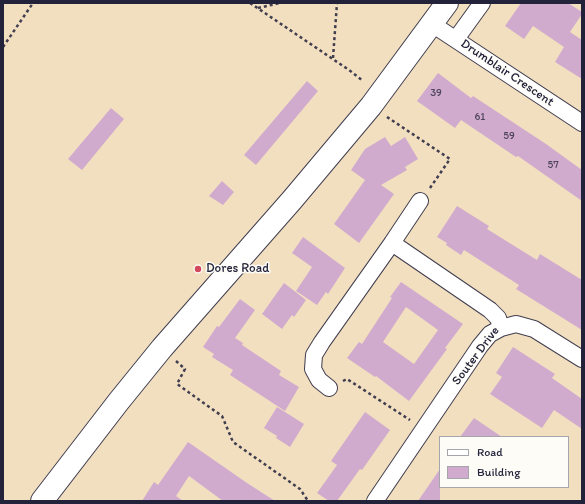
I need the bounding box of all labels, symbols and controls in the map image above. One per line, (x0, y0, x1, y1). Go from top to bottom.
street label: Drumblair Crescent (457, 36, 557, 110)
house number: 39 (430, 86, 442, 100)
house number: 61 (475, 110, 485, 124)
house number: 59 (503, 129, 515, 143)
house number: 57 (547, 158, 559, 172)
place label: Dores Road (206, 261, 269, 277)
marker: Dores Road (193, 264, 203, 274)
street label: Souter Drive (449, 324, 503, 388)
legend (439, 436, 569, 488)
text: Road (477, 445, 503, 459)
text: Building (477, 465, 520, 479)

